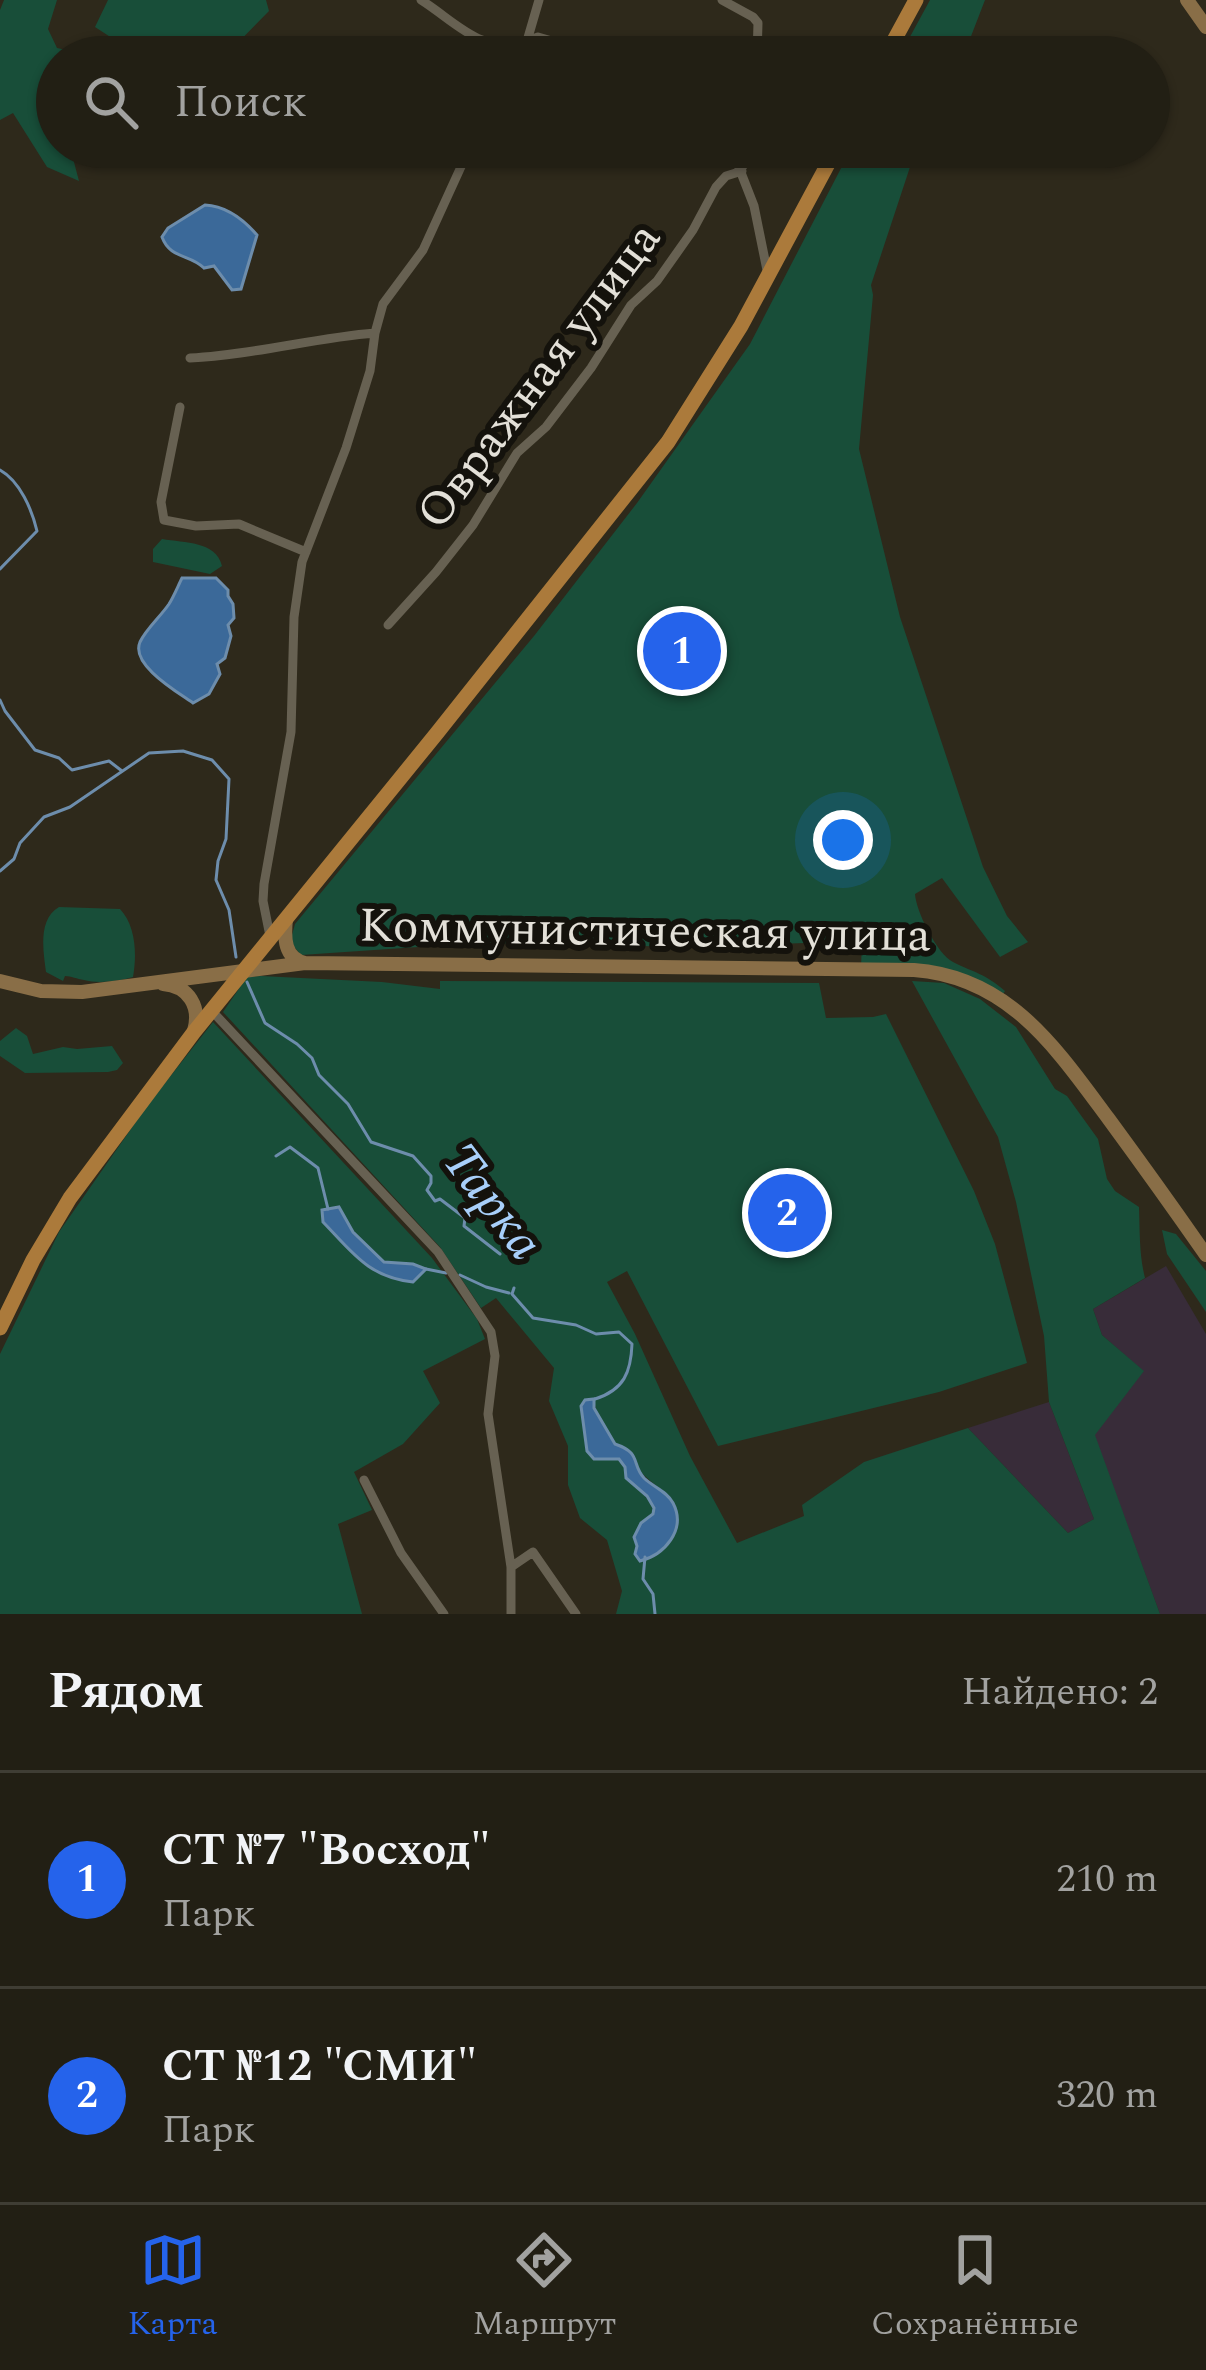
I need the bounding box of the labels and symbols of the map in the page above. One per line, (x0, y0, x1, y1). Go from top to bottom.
street label: Овражная улица (399, 206, 679, 546)
pin: 1 (643, 606, 721, 696)
your location (813, 810, 873, 870)
street label: Коммунистическая улица (358, 890, 932, 972)
water label: Тарка (422, 1127, 562, 1277)
pin: 2 (748, 1168, 826, 1258)

